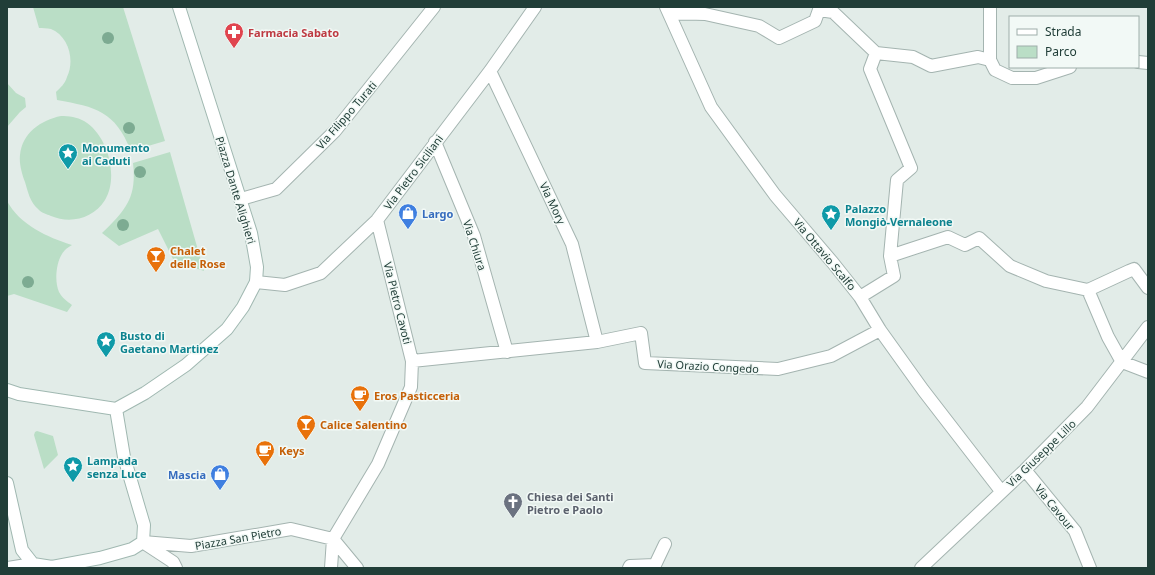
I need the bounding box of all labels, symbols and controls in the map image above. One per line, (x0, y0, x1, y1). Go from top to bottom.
legend (1009, 16, 1139, 68)
pharmacy icon: Farmacia Sabato (223, 21, 245, 49)
text: Strada (1045, 23, 1081, 40)
place label: Farmacia Sabato (248, 25, 339, 40)
text: Parco (1045, 43, 1077, 60)
street label: Via Filippo Turati (312, 78, 380, 152)
street label: Via Pietro Siciliani (380, 131, 446, 213)
street label: Piazza Dante Alighieri (212, 134, 260, 246)
place label: Monumento ai Caduti (82, 140, 150, 168)
place icon: Monumento ai Caduti (57, 142, 79, 170)
street label: Via Mory (537, 179, 570, 227)
place label: Palazzo Mongiò-Vernaleone (845, 201, 953, 229)
shop icon: Largo (397, 202, 419, 230)
place icon: Palazzo Mongiò-Vernaleone (820, 203, 842, 231)
place label: Largo (422, 206, 453, 221)
street label: Via Ottavio Scalfo (790, 215, 860, 294)
street label: Via Chiura (460, 218, 490, 272)
place label: Chalet delle Rose (170, 243, 226, 271)
bar icon: Chalet delle Rose (145, 245, 167, 273)
street label: Via Pietro Cavoti (381, 260, 415, 346)
place label: Busto di Gaetano Martinez (120, 328, 219, 356)
place icon: Busto di Gaetano Martinez (95, 330, 117, 358)
street label: Via Orazio Congedo (657, 356, 760, 376)
cafe icon: Eros Pasticceria (349, 384, 371, 412)
place label: Eros Pasticceria (374, 388, 460, 403)
bar icon: Calice Salentino (295, 413, 317, 441)
street label: Via Giuseppe Lillo (1003, 416, 1079, 490)
place label: Calice Salentino (320, 417, 407, 432)
cafe icon: Keys (254, 439, 276, 467)
place label: Keys (279, 443, 305, 458)
place label: Lampada senza Luce (87, 453, 147, 481)
place icon: Lampada senza Luce (62, 455, 84, 483)
shop icon: Mascia (209, 463, 231, 491)
place label: Mascia (168, 467, 206, 482)
street label: Via Cavour (1032, 481, 1078, 534)
place label: Chiesa dei Santi Pietro e Paolo (527, 489, 614, 517)
church icon: Chiesa dei Santi Pietro e Paolo (502, 491, 524, 519)
street label: Piazza San Pietro (194, 523, 283, 553)

